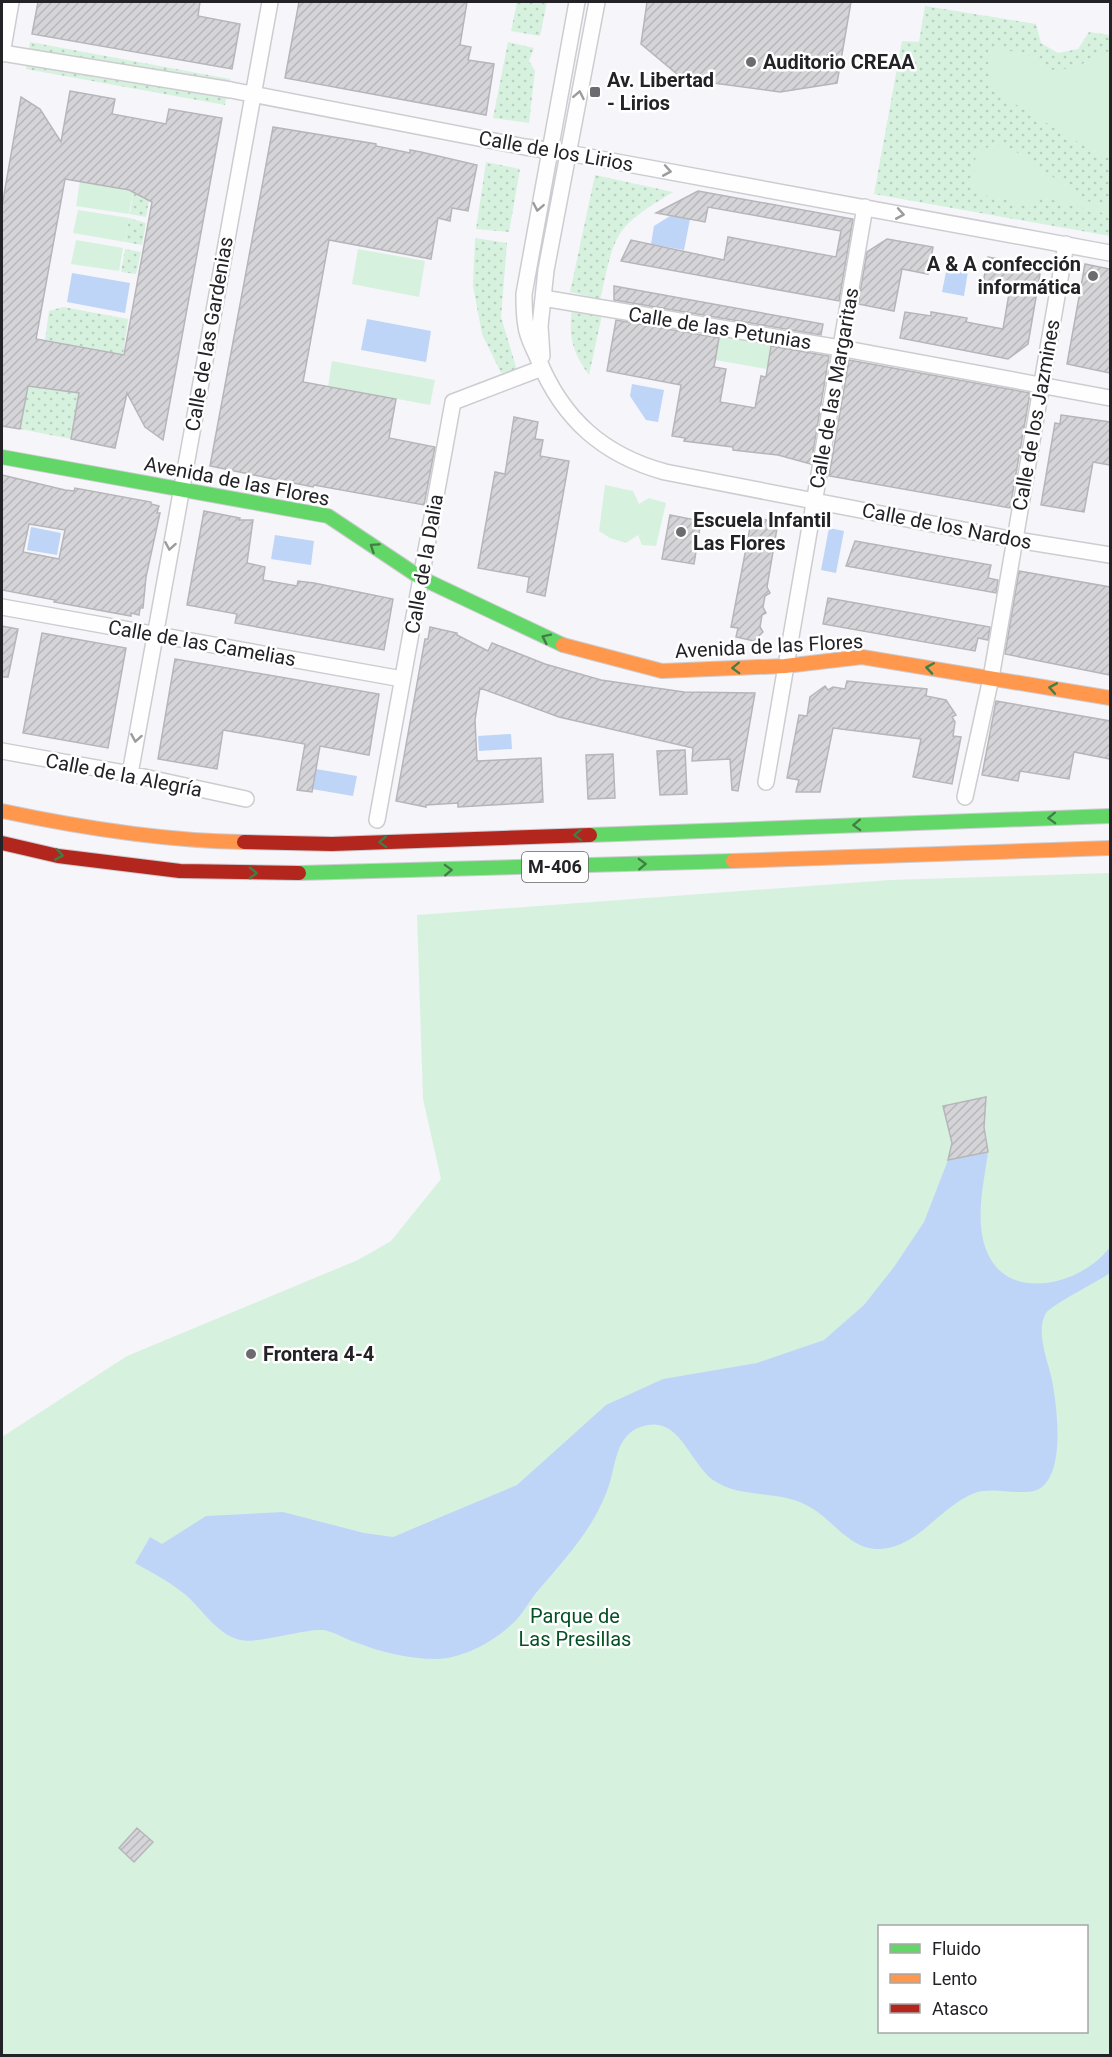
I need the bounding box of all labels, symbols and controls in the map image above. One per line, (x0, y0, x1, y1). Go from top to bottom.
place label: Auditorio CREAA (763, 50, 915, 74)
marker: Auditorio CREAA (744, 55, 758, 69)
place label: Av. Libertad - Lirios (607, 68, 714, 115)
marker: Av. Libertad - Lirios (588, 85, 602, 99)
one-way arrow (572, 90, 585, 100)
street label: Calle de los Lirios (477, 126, 635, 176)
one-way arrow (662, 164, 672, 177)
one-way arrow (532, 202, 545, 212)
one-way arrow (895, 207, 905, 220)
street label: Calle de las Gardenias (180, 235, 238, 433)
place label: A & A confección informática (927, 252, 1081, 299)
marker: A & A confección informática (1086, 269, 1100, 283)
street label: Calle de las Margaritas (805, 286, 863, 490)
street label: Calle de las Petunias (627, 302, 813, 354)
street label: Calle de los Jazmines (1007, 317, 1065, 513)
street label: Avenida de las Flores (142, 451, 332, 511)
street label: Calle de la Dalia (400, 492, 448, 636)
street label: Calle de los Nardos (860, 498, 1034, 554)
place label: Escuela Infantil Las Flores (693, 508, 831, 555)
marker: Escuela Infantil Las Flores (674, 525, 688, 539)
one-way arrow (164, 541, 177, 551)
one-way arrow (370, 543, 381, 554)
street label: Calle de las Camelias (106, 615, 298, 671)
street label: Avenida de las Flores (674, 629, 864, 663)
one-way arrow (542, 633, 553, 645)
one-way arrow (732, 662, 741, 675)
one-way arrow (925, 662, 935, 675)
one-way arrow (1048, 682, 1058, 695)
one-way arrow (131, 734, 143, 743)
street label: Calle de la Alegría (44, 748, 204, 802)
one-way arrow (1048, 812, 1057, 825)
one-way arrow (853, 819, 862, 831)
one-way arrow (574, 829, 583, 841)
one-way arrow (379, 836, 388, 848)
one-way arrow (53, 848, 63, 861)
road number: M-406 (522, 852, 588, 882)
one-way arrow (638, 857, 647, 870)
one-way arrow (443, 864, 452, 877)
one-way arrow (248, 866, 257, 879)
place label: Frontera 4-4 (263, 1342, 374, 1366)
marker: Frontera 4-4 (244, 1347, 258, 1361)
park label: Parque de Las Presillas (519, 1604, 631, 1651)
legend (878, 1925, 1088, 2033)
text: Fluido (932, 1938, 981, 1959)
text: Lento (932, 1968, 977, 1989)
text: Atasco (932, 1998, 988, 2019)

